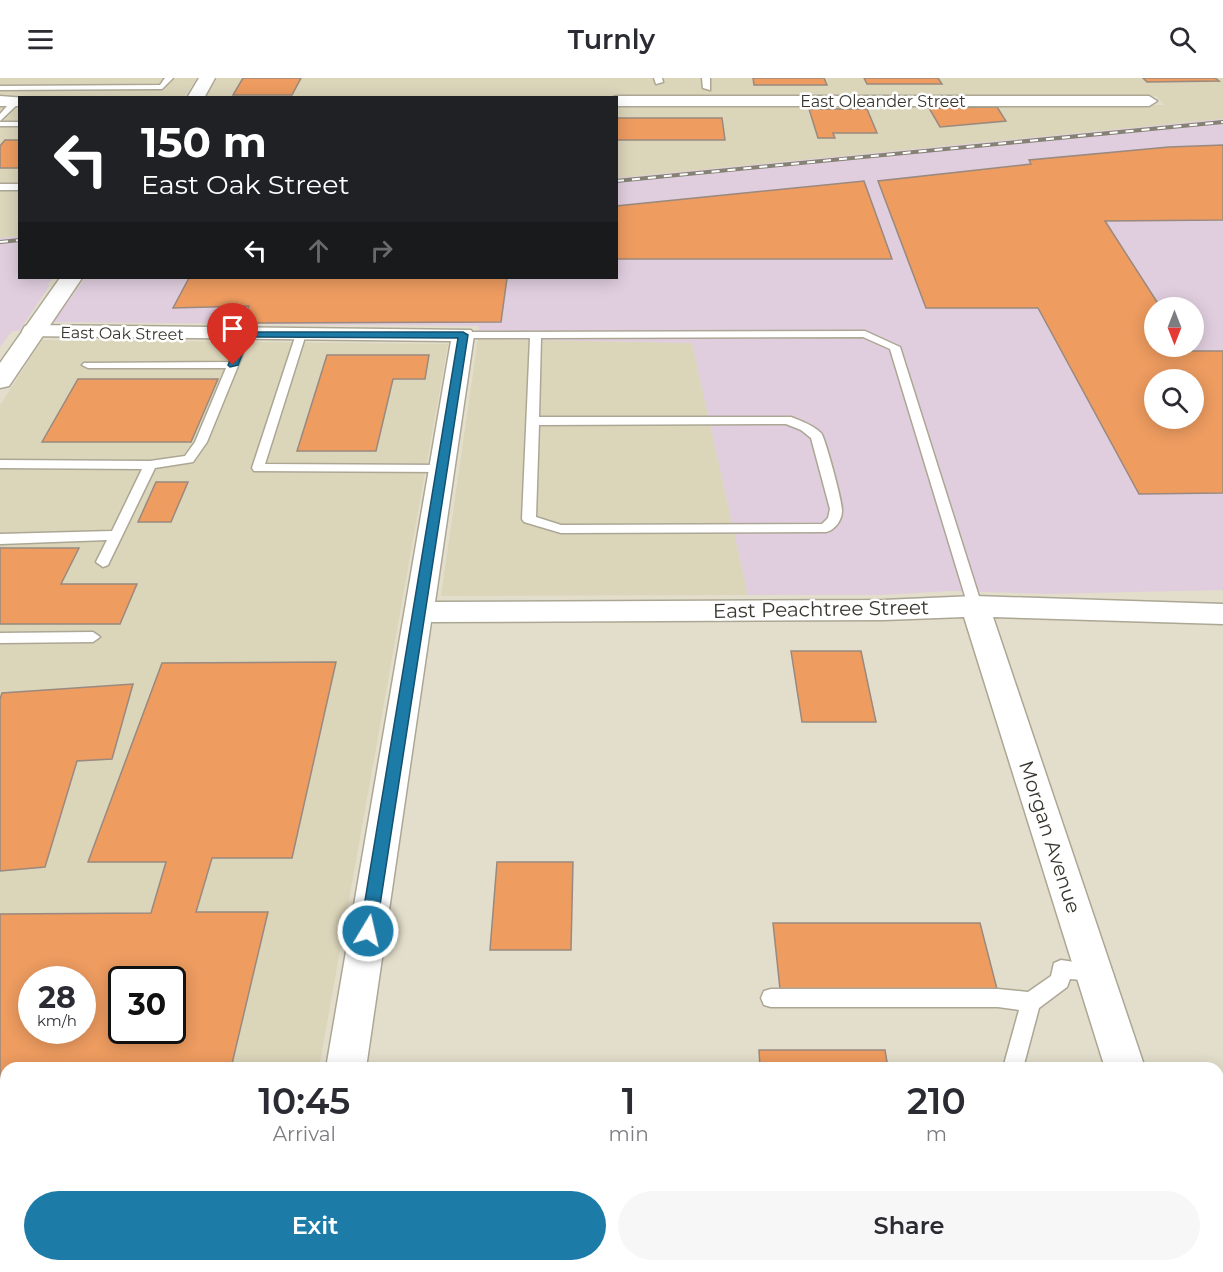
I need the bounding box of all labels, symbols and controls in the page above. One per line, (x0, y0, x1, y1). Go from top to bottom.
icon: menu (24, 23, 57, 56)
text: Turnly (568, 23, 655, 56)
icon: search (1166, 23, 1199, 56)
street label: East Oleander Street (800, 92, 966, 111)
text: 150 m (141, 116, 267, 168)
icon: left (42, 120, 120, 198)
text: East Oak Street (141, 168, 349, 201)
icon: left (239, 234, 272, 267)
icon: ahead (302, 234, 335, 267)
icon: right (365, 234, 398, 267)
north arrow (1144, 297, 1204, 357)
map controls (1144, 297, 1204, 429)
pin (207, 303, 258, 365)
icon: arrive (216, 312, 249, 345)
street label: East Oak Street (60, 323, 184, 344)
button: search (1144, 369, 1204, 429)
street label: East Peachtree Street (713, 595, 929, 623)
street label: Morgan Avenue (1014, 758, 1086, 916)
position arrow (336, 899, 400, 963)
speed limit sign: 30 (108, 966, 186, 1044)
text: 28 (38, 979, 76, 1016)
text: km/h (37, 1011, 77, 1030)
text: 10:45 (258, 1079, 350, 1123)
text: 1 (622, 1079, 636, 1123)
text: 210 (907, 1079, 966, 1123)
text: Arrival (273, 1122, 336, 1146)
text: min (609, 1122, 649, 1146)
text: m (926, 1122, 947, 1146)
button: Exit (24, 1191, 606, 1260)
button: Share (618, 1191, 1200, 1260)

